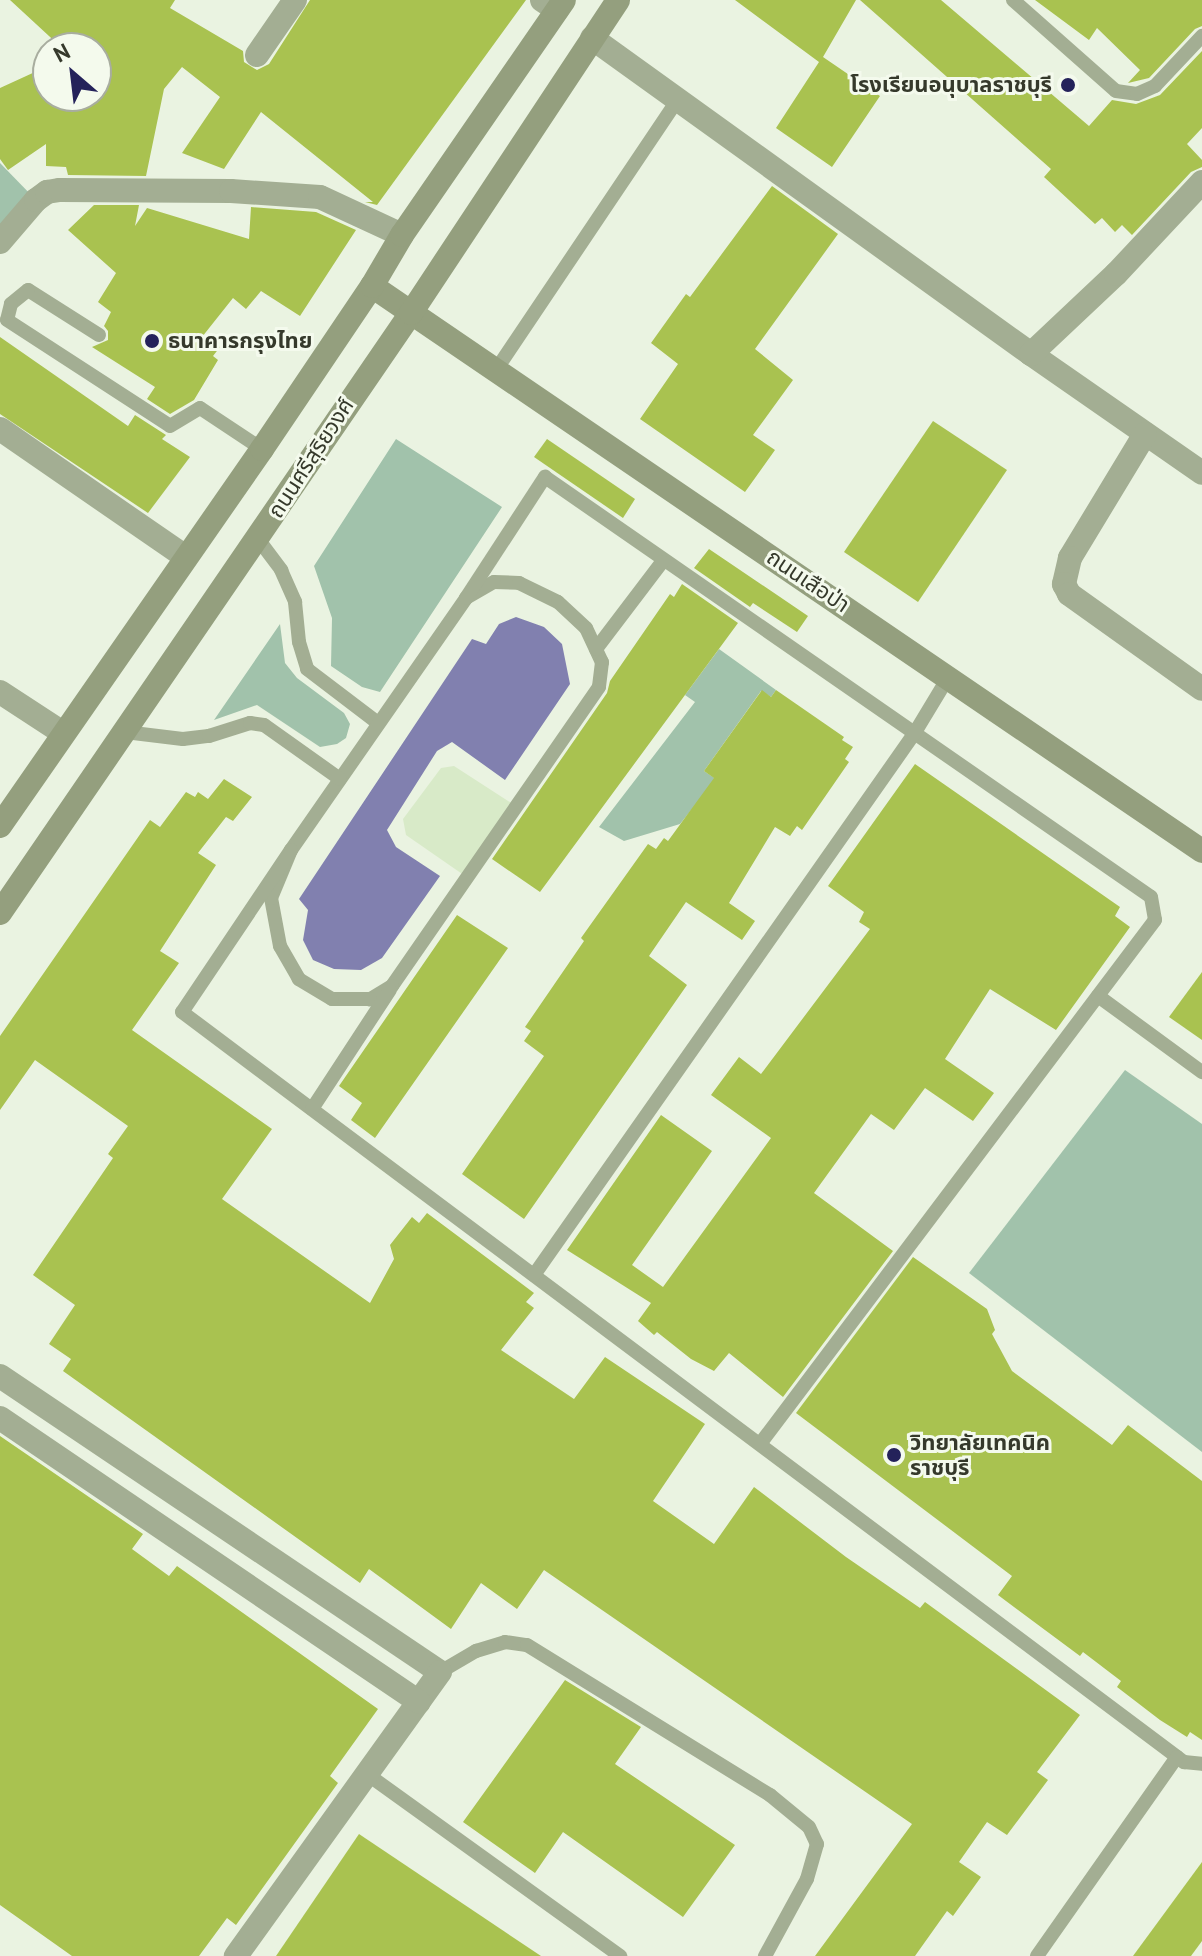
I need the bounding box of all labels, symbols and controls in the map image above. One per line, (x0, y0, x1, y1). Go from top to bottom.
north arrow (32, 32, 112, 112)
text: N (49, 37, 75, 68)
place label: โรงเรียนอนุบาลราชบุรี (850, 72, 1052, 98)
marker: โรงเรียนอนุบาลราชบุรี (1059, 76, 1077, 94)
place label: ธนาคารกรุงไทย (168, 328, 312, 354)
marker: ธนาคารกรุงไทย (143, 332, 161, 350)
street label: ถนนศรีสุริยวงศ์ (262, 393, 360, 523)
street label: ถนนเสือป่า (762, 544, 854, 618)
place label: วิทยาลัยเทคนิค ราชบุรี (910, 1429, 1050, 1480)
marker: วิทยาลัยเทคนิค ราชบุรี (885, 1446, 903, 1464)

